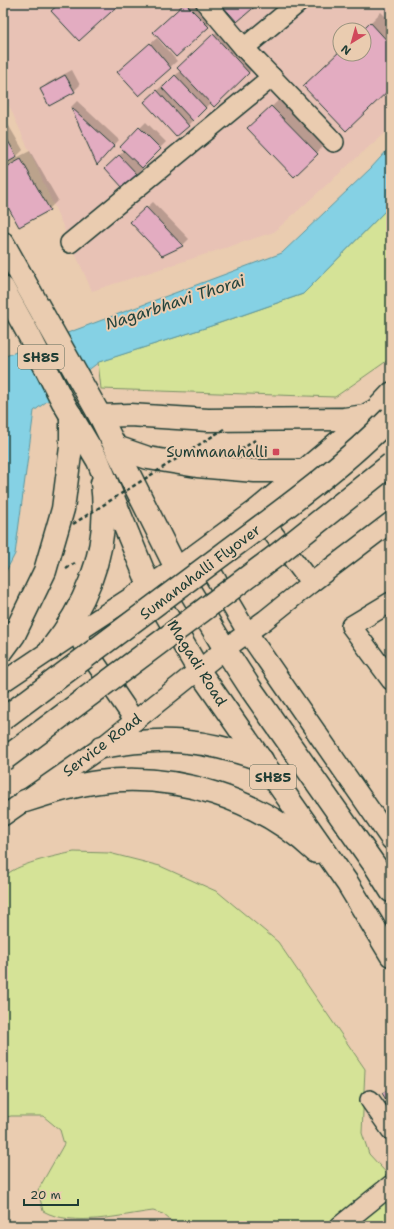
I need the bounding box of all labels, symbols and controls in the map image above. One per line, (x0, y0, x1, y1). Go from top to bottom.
north arrow (332, 22, 372, 62)
text: N (338, 41, 354, 58)
water label: Nagarbhavi Thorai (103, 269, 248, 334)
road number: SH85 (18, 345, 64, 369)
place label: Summanahalli (166, 442, 268, 462)
marker: Summanahalli (271, 447, 281, 457)
street label: Sumanahalli Flyover (135, 520, 265, 624)
street label: Magadi Road (162, 616, 232, 710)
street label: Service Road (58, 708, 146, 781)
road number: SH85 (250, 765, 296, 789)
scale bar (24, 1181, 78, 1207)
text: 20 m (30, 1187, 61, 1203)

